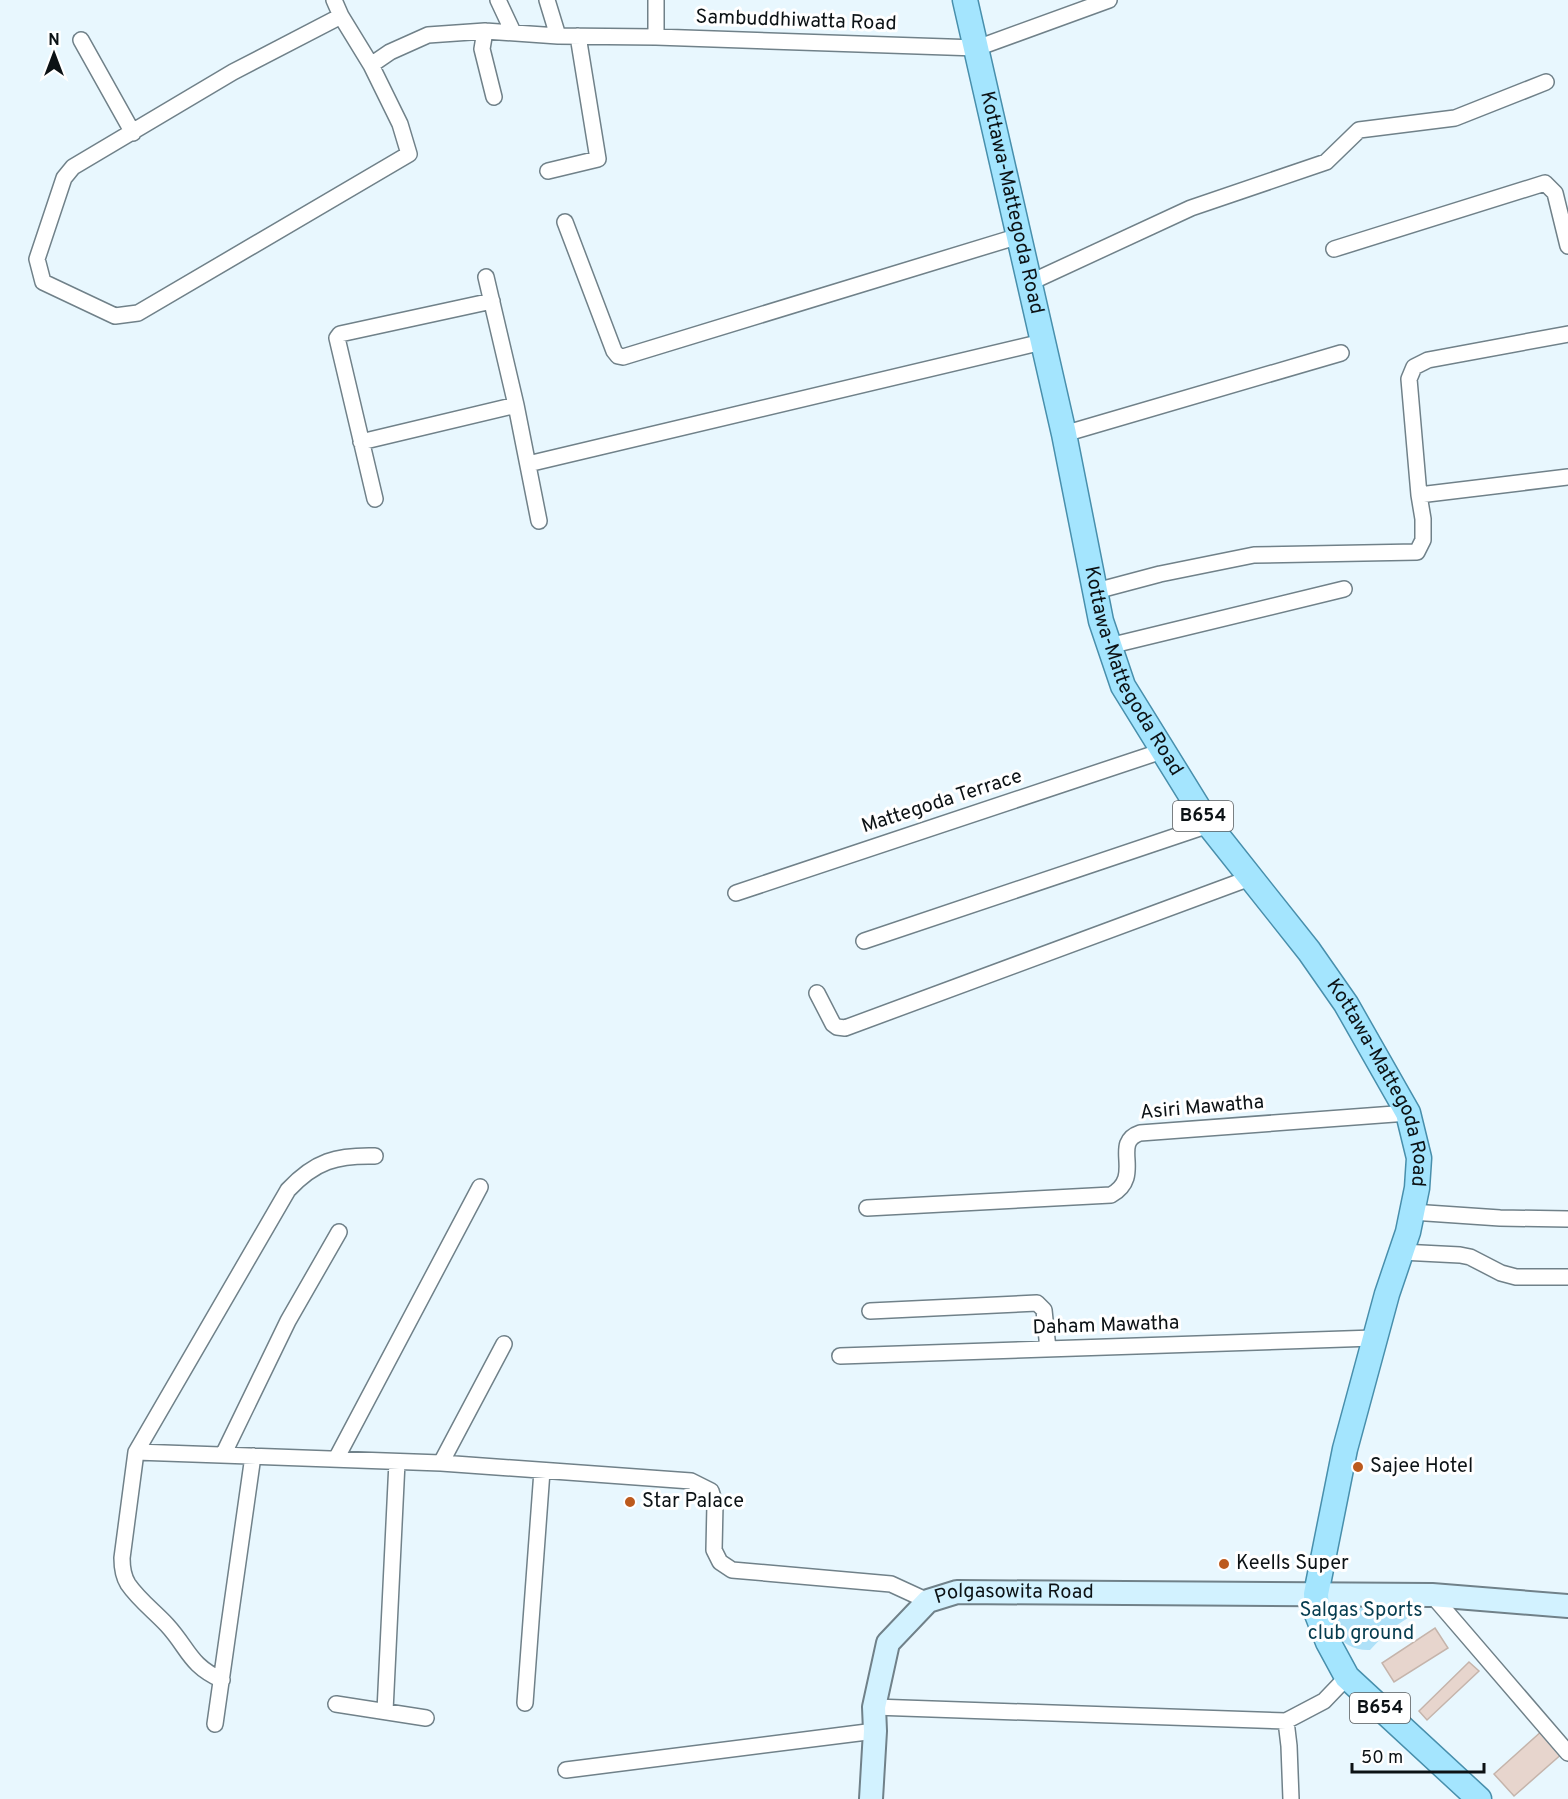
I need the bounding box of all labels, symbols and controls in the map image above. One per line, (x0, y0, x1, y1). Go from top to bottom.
street label: Sambuddhiwatta Road (695, 4, 897, 38)
north arrow (24, 24, 84, 84)
text: N (48, 31, 60, 51)
street label: Kottawa-Mattegoda Road (973, 89, 1049, 317)
street label: Kottawa-Mattegoda Road (1077, 564, 1189, 781)
street label: Mattegoda Terrace (858, 764, 1026, 840)
road number: B654 (1173, 801, 1233, 831)
street label: Kottawa-Mattegoda Road (1320, 974, 1432, 1188)
street label: Asiri Mawatha (1139, 1090, 1265, 1126)
street label: Daham Mawatha (1032, 1310, 1180, 1342)
place label: Sajee Hotel (1370, 1454, 1473, 1480)
marker: Sajee Hotel (1351, 1460, 1365, 1474)
place label: Star Palace (642, 1489, 744, 1515)
marker: Star Palace (623, 1495, 637, 1509)
place label: Keells Super (1236, 1551, 1349, 1577)
marker: Keells Super (1217, 1557, 1231, 1571)
street label: Polgasowita Road (931, 1579, 1094, 1611)
park label: Salgas Sports club ground (1299, 1598, 1423, 1647)
road number: B654 (1350, 1693, 1410, 1723)
scale bar (1352, 1736, 1484, 1774)
text: 50 m (1361, 1747, 1403, 1770)

